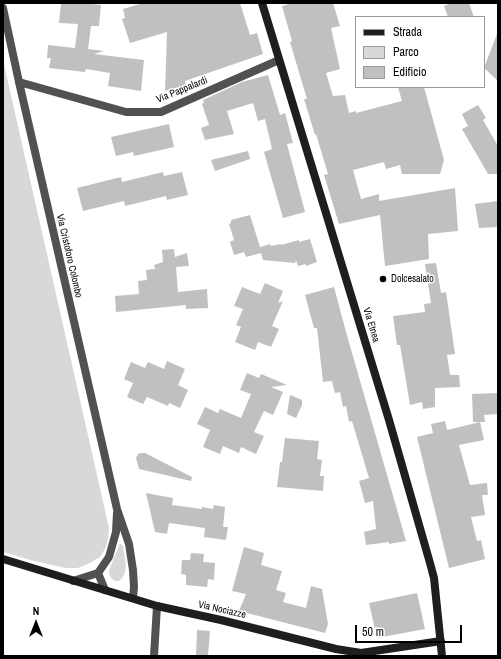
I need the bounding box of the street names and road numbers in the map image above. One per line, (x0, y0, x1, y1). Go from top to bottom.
street label: Via Pappalardi (155, 74, 209, 106)
street label: Via Cristoforo Colombo (54, 213, 84, 299)
street label: Via Etnea (360, 306, 382, 344)
street label: Via Nociazze (197, 599, 247, 621)

